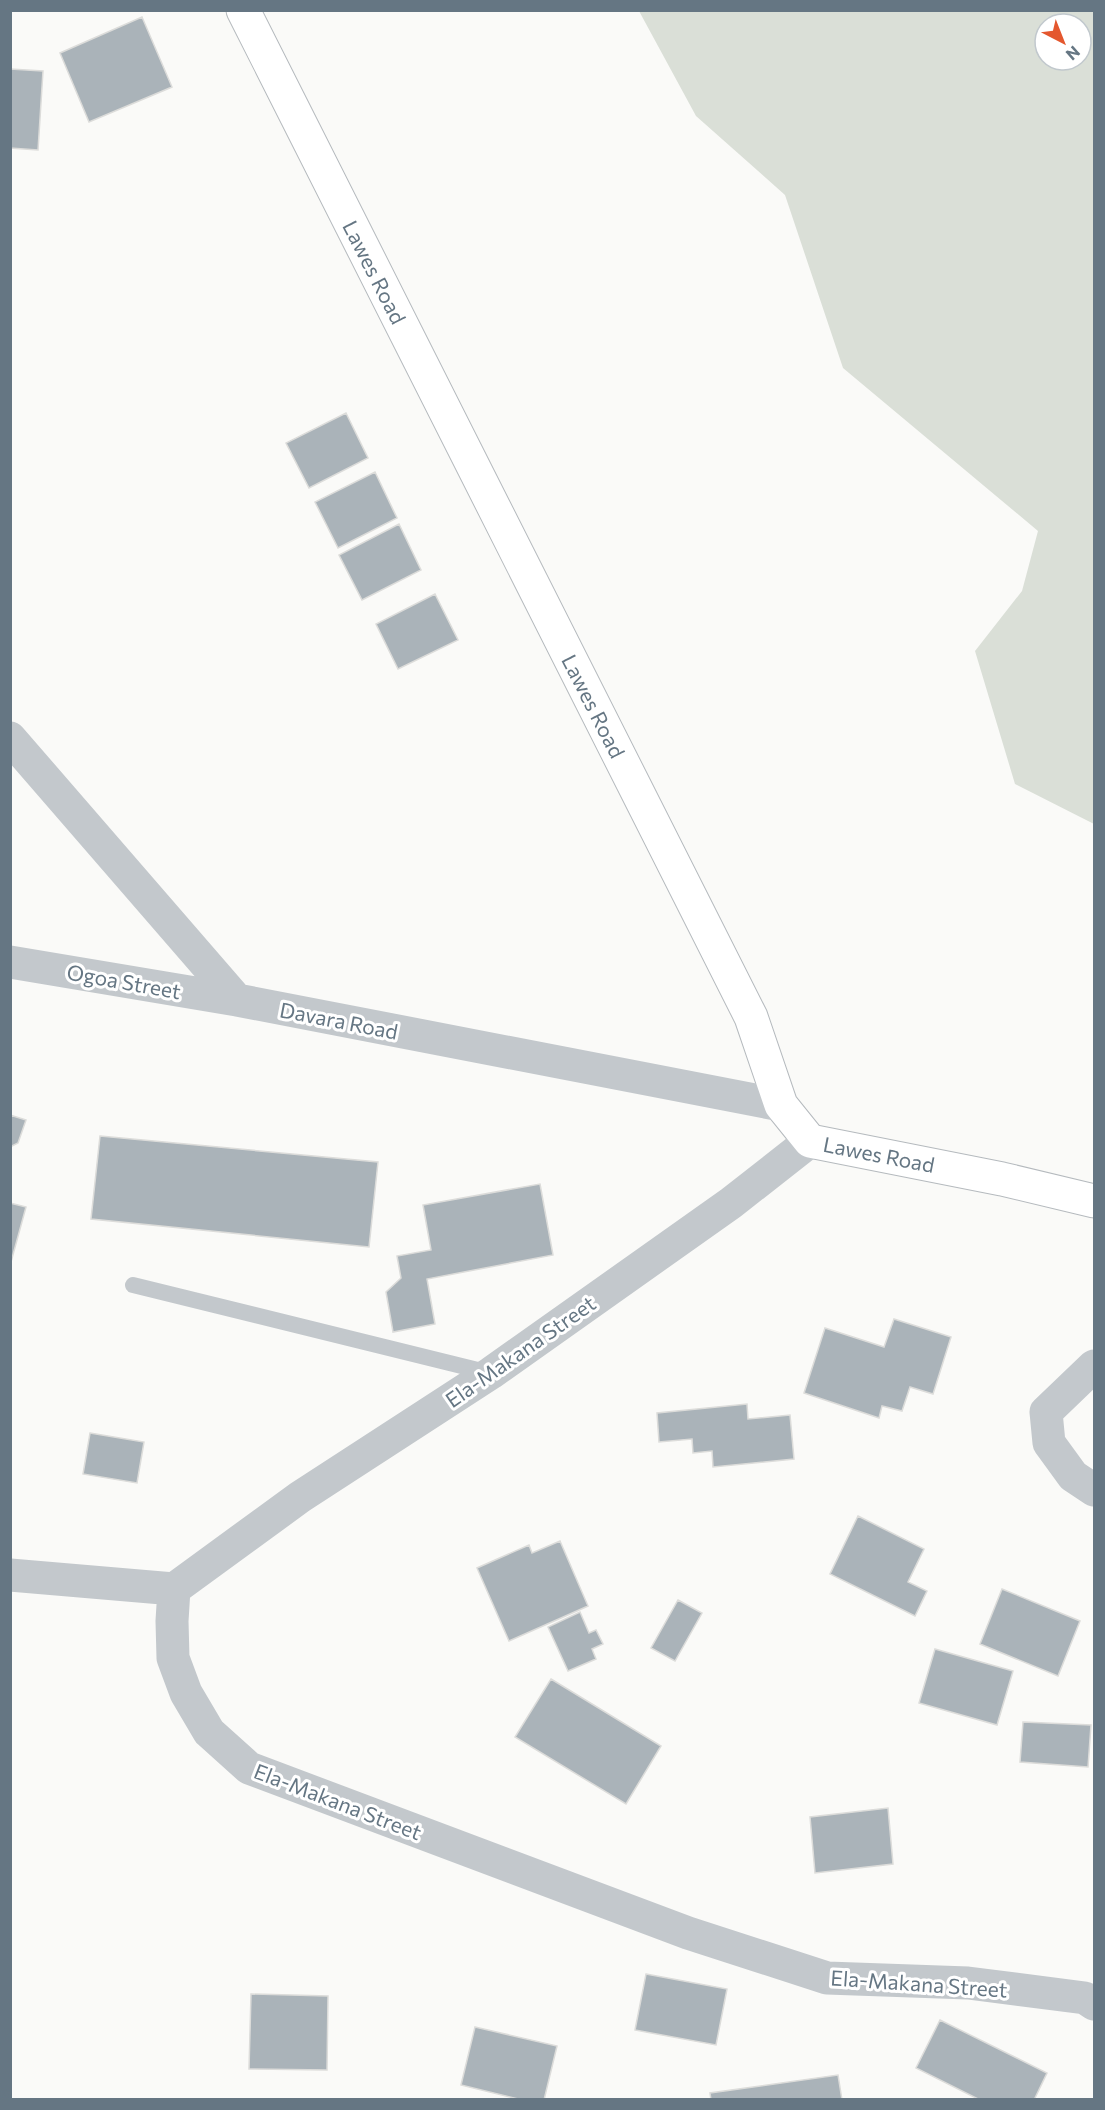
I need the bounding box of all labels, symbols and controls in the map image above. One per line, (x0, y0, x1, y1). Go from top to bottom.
north arrow (1033, 12, 1093, 72)
text: N (1063, 42, 1084, 65)
street label: Lawes Road (338, 216, 412, 328)
street label: Lawes Road (557, 650, 631, 762)
street label: Ogoa Street (65, 959, 183, 1003)
street label: Davara Road (278, 996, 400, 1044)
street label: Lawes Road (821, 1131, 937, 1177)
street label: Ela-Makana Street (440, 1290, 600, 1412)
street label: Ela-Makana Street (251, 1758, 425, 1844)
street label: Ela-Makana Street (830, 1964, 1008, 2002)

